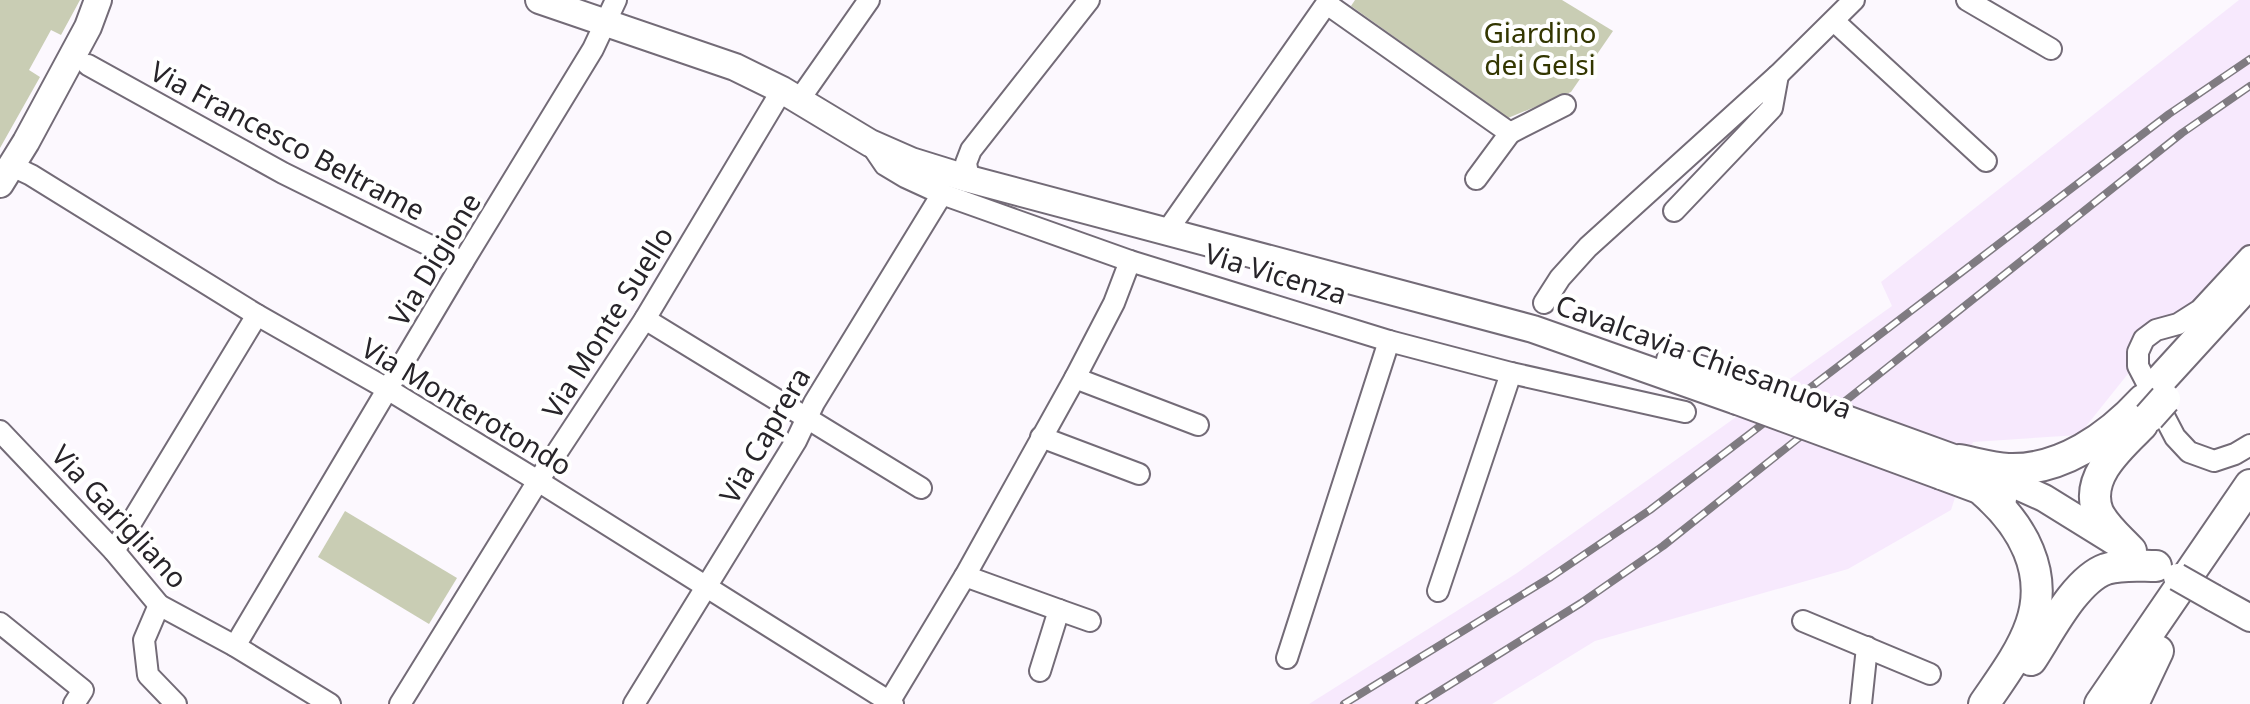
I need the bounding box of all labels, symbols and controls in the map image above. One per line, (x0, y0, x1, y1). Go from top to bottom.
park label: Giardino dei Gelsi (1483, 13, 1597, 83)
street label: Via Francesco Beltrame (144, 51, 432, 229)
street label: Via Digione (379, 185, 489, 333)
street label: Via Monte Suello (533, 219, 681, 425)
street label: Via Vicenza (1200, 233, 1352, 313)
street label: Cavalcavia Chiesanuova (1551, 285, 1857, 427)
street label: Via Monterotondo (355, 328, 579, 484)
street label: Via Caprera (710, 360, 818, 510)
street label: Via Garigliano (44, 436, 196, 596)

